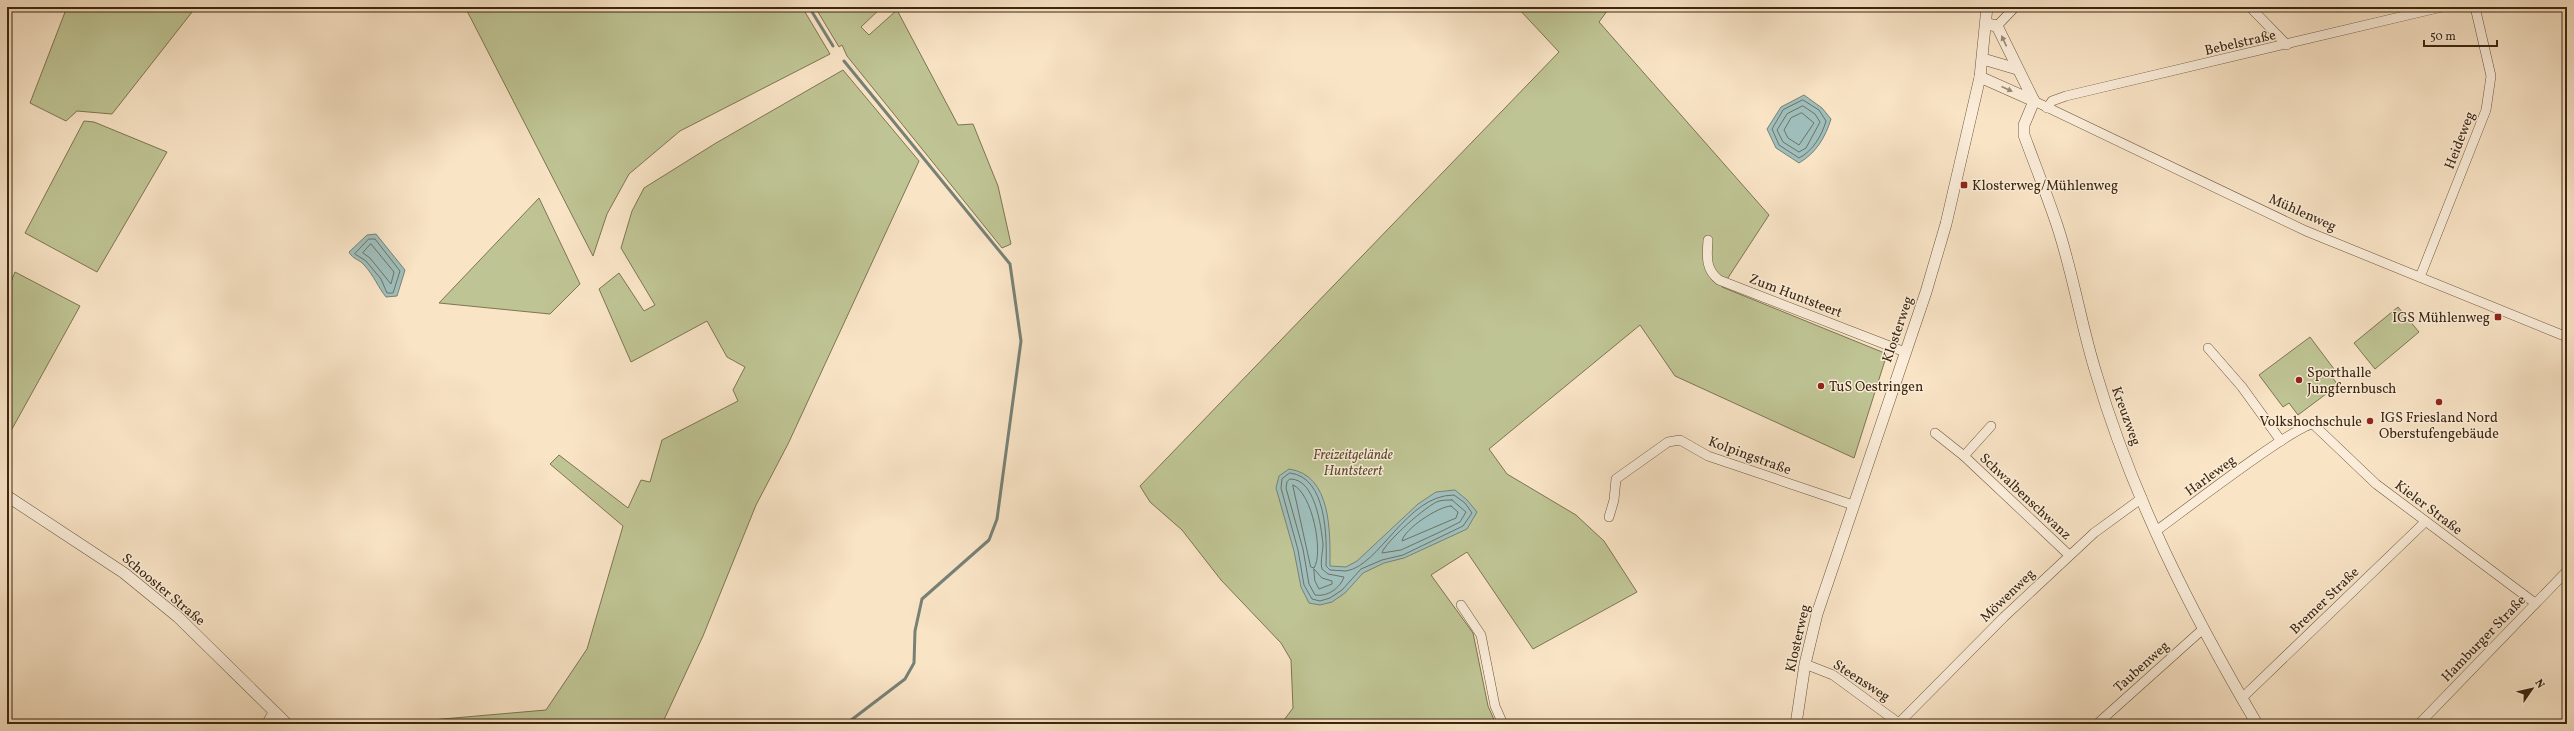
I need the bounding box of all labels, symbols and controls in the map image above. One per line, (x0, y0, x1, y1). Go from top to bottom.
scale bar (2424, 22, 2497, 48)
street label: Bebelstraße (2203, 26, 2278, 61)
text: 50 m (2430, 29, 2456, 45)
one-way arrow (2001, 35, 2007, 46)
one-way arrow (2001, 86, 2012, 92)
street label: Heideweg (2441, 109, 2480, 172)
place label: Klosterweg/Mühlenweg (1972, 177, 2118, 196)
marker: Klosterweg/Mühlenweg (1959, 180, 1969, 190)
street label: Mühlenweg (2266, 190, 2339, 237)
street label: Zum Huntsteert (1746, 270, 1845, 323)
street label: Klosterweg (1878, 294, 1919, 365)
place label: IGS Mühlenweg (2392, 309, 2490, 328)
marker: IGS Mühlenweg (2493, 312, 2503, 322)
place label: Sporthalle Jungfernbusch (2307, 364, 2396, 399)
marker: Sporthalle Jungfernbusch (2294, 375, 2304, 385)
place label: TuS Oestringen (1829, 378, 1923, 397)
marker: TuS Oestringen (1816, 381, 1826, 391)
street label: Kreuzweg (2106, 384, 2145, 449)
marker: IGS Friesland Nord Oberstufengebäude (2434, 397, 2444, 407)
place label: IGS Friesland Nord Oberstufengebäude (2379, 409, 2499, 444)
place label: Volkshochschule (2260, 413, 2362, 432)
marker: Volkshochschule (2365, 416, 2375, 426)
street label: Kolpingstraße (1705, 433, 1794, 480)
park label: Freizeitgelände Huntsteert (1313, 446, 1393, 481)
street label: Schwalbenschwanz (1975, 450, 2075, 545)
street label: Harleweg (2182, 451, 2240, 501)
street label: Kieler Straße (2390, 476, 2466, 540)
street label: Schooster Straße (117, 550, 209, 631)
street label: Bremer Straße (2286, 563, 2364, 639)
street label: Möwenweg (1976, 565, 2040, 627)
street label: Hamburger Straße (2438, 591, 2531, 687)
street label: Klosterweg (1781, 603, 1815, 674)
street label: Taubenweg (2110, 637, 2174, 697)
street label: Steensweg (1829, 656, 1893, 707)
north arrow (2512, 669, 2552, 709)
text: N (2531, 677, 2548, 692)

